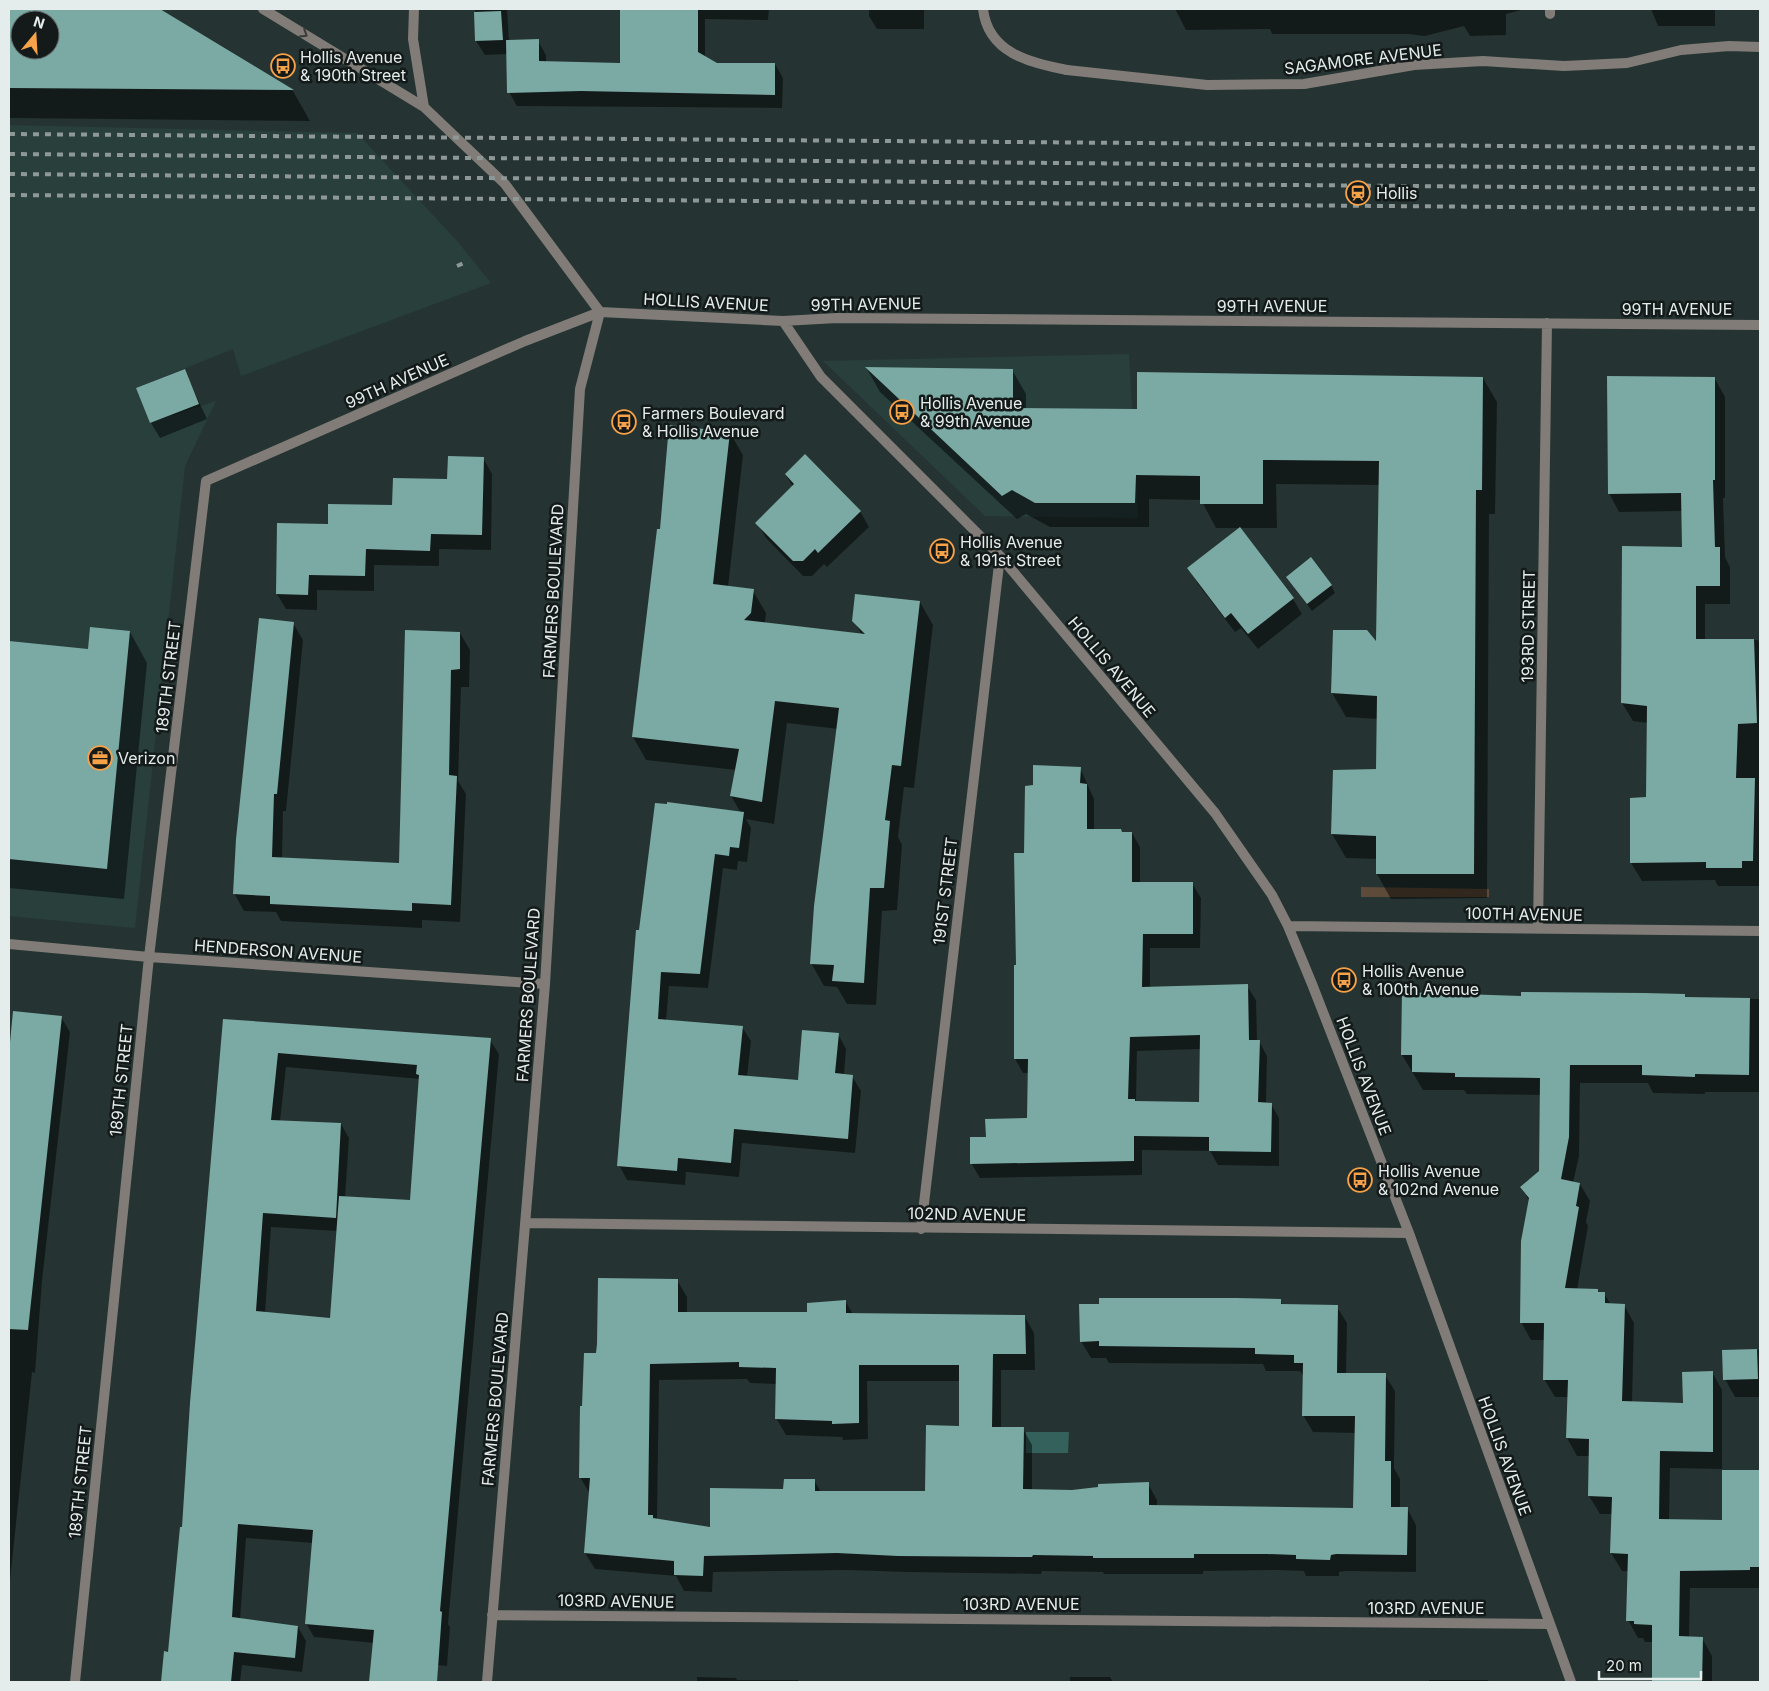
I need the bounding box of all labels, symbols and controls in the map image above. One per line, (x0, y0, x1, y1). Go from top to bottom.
north arrow (10, 10, 60, 60)
text: N (31, 12, 47, 32)
one-way arrow (299, 28, 308, 38)
street label: SAGAMORE AVENUE (1283, 39, 1443, 79)
place label: Hollis Avenue & 190th Street (300, 47, 406, 85)
bus stop icon: Hollis Avenue & 190th Street (270, 53, 296, 79)
station icon: Hollis (1345, 180, 1371, 206)
place label: Hollis (1376, 183, 1418, 203)
street label: HOLLIS AVENUE (643, 289, 769, 315)
street label: 99TH AVENUE (810, 293, 922, 315)
street label: 99TH AVENUE (1217, 296, 1327, 316)
street label: 99TH AVENUE (1622, 299, 1732, 319)
street label: 99TH AVENUE (342, 349, 452, 413)
place label: Hollis Avenue & 99th Avenue (920, 393, 1030, 431)
bus stop icon: Hollis Avenue & 99th Avenue (889, 399, 915, 425)
place label: Farmers Boulevard & Hollis Avenue (642, 403, 785, 441)
bus stop icon: Farmers Boulevard & Hollis Avenue (611, 409, 637, 435)
street label: FARMERS BOULEVARD (538, 503, 568, 679)
place label: Hollis Avenue & 191st Street (960, 532, 1062, 570)
bus stop icon: Hollis Avenue & 191st Street (929, 538, 955, 564)
street label: 193RD STREET (1517, 569, 1539, 683)
street label: HOLLIS AVENUE (1064, 613, 1160, 721)
street label: 189TH STREET (151, 619, 185, 735)
office icon: Verizon (87, 745, 113, 771)
place label: Verizon (118, 748, 175, 768)
street label: 191ST STREET (928, 836, 962, 946)
street label: 100TH AVENUE (1465, 903, 1583, 925)
street label: FARMERS BOULEVARD (512, 907, 544, 1083)
street label: HENDERSON AVENUE (193, 935, 363, 967)
place label: Hollis Avenue & 100th Avenue (1362, 961, 1479, 999)
bus stop icon: Hollis Avenue & 100th Avenue (1331, 967, 1357, 993)
street label: HOLLIS AVENUE (1332, 1014, 1396, 1138)
street label: 189TH STREET (105, 1023, 137, 1137)
place label: Hollis Avenue & 102nd Avenue (1378, 1161, 1499, 1199)
bus stop icon: Hollis Avenue & 102nd Avenue (1347, 1167, 1373, 1193)
street label: 102ND AVENUE (908, 1203, 1026, 1225)
street label: FARMERS BOULEVARD (477, 1311, 513, 1487)
street label: HOLLIS AVENUE (1474, 1394, 1536, 1518)
street label: 189TH STREET (64, 1425, 96, 1539)
street label: 103RD AVENUE (557, 1590, 675, 1612)
street label: 103RD AVENUE (962, 1594, 1080, 1614)
street label: 103RD AVENUE (1367, 1598, 1485, 1618)
scale bar (1599, 1648, 1702, 1680)
text: 20 m (1606, 1656, 1642, 1675)

